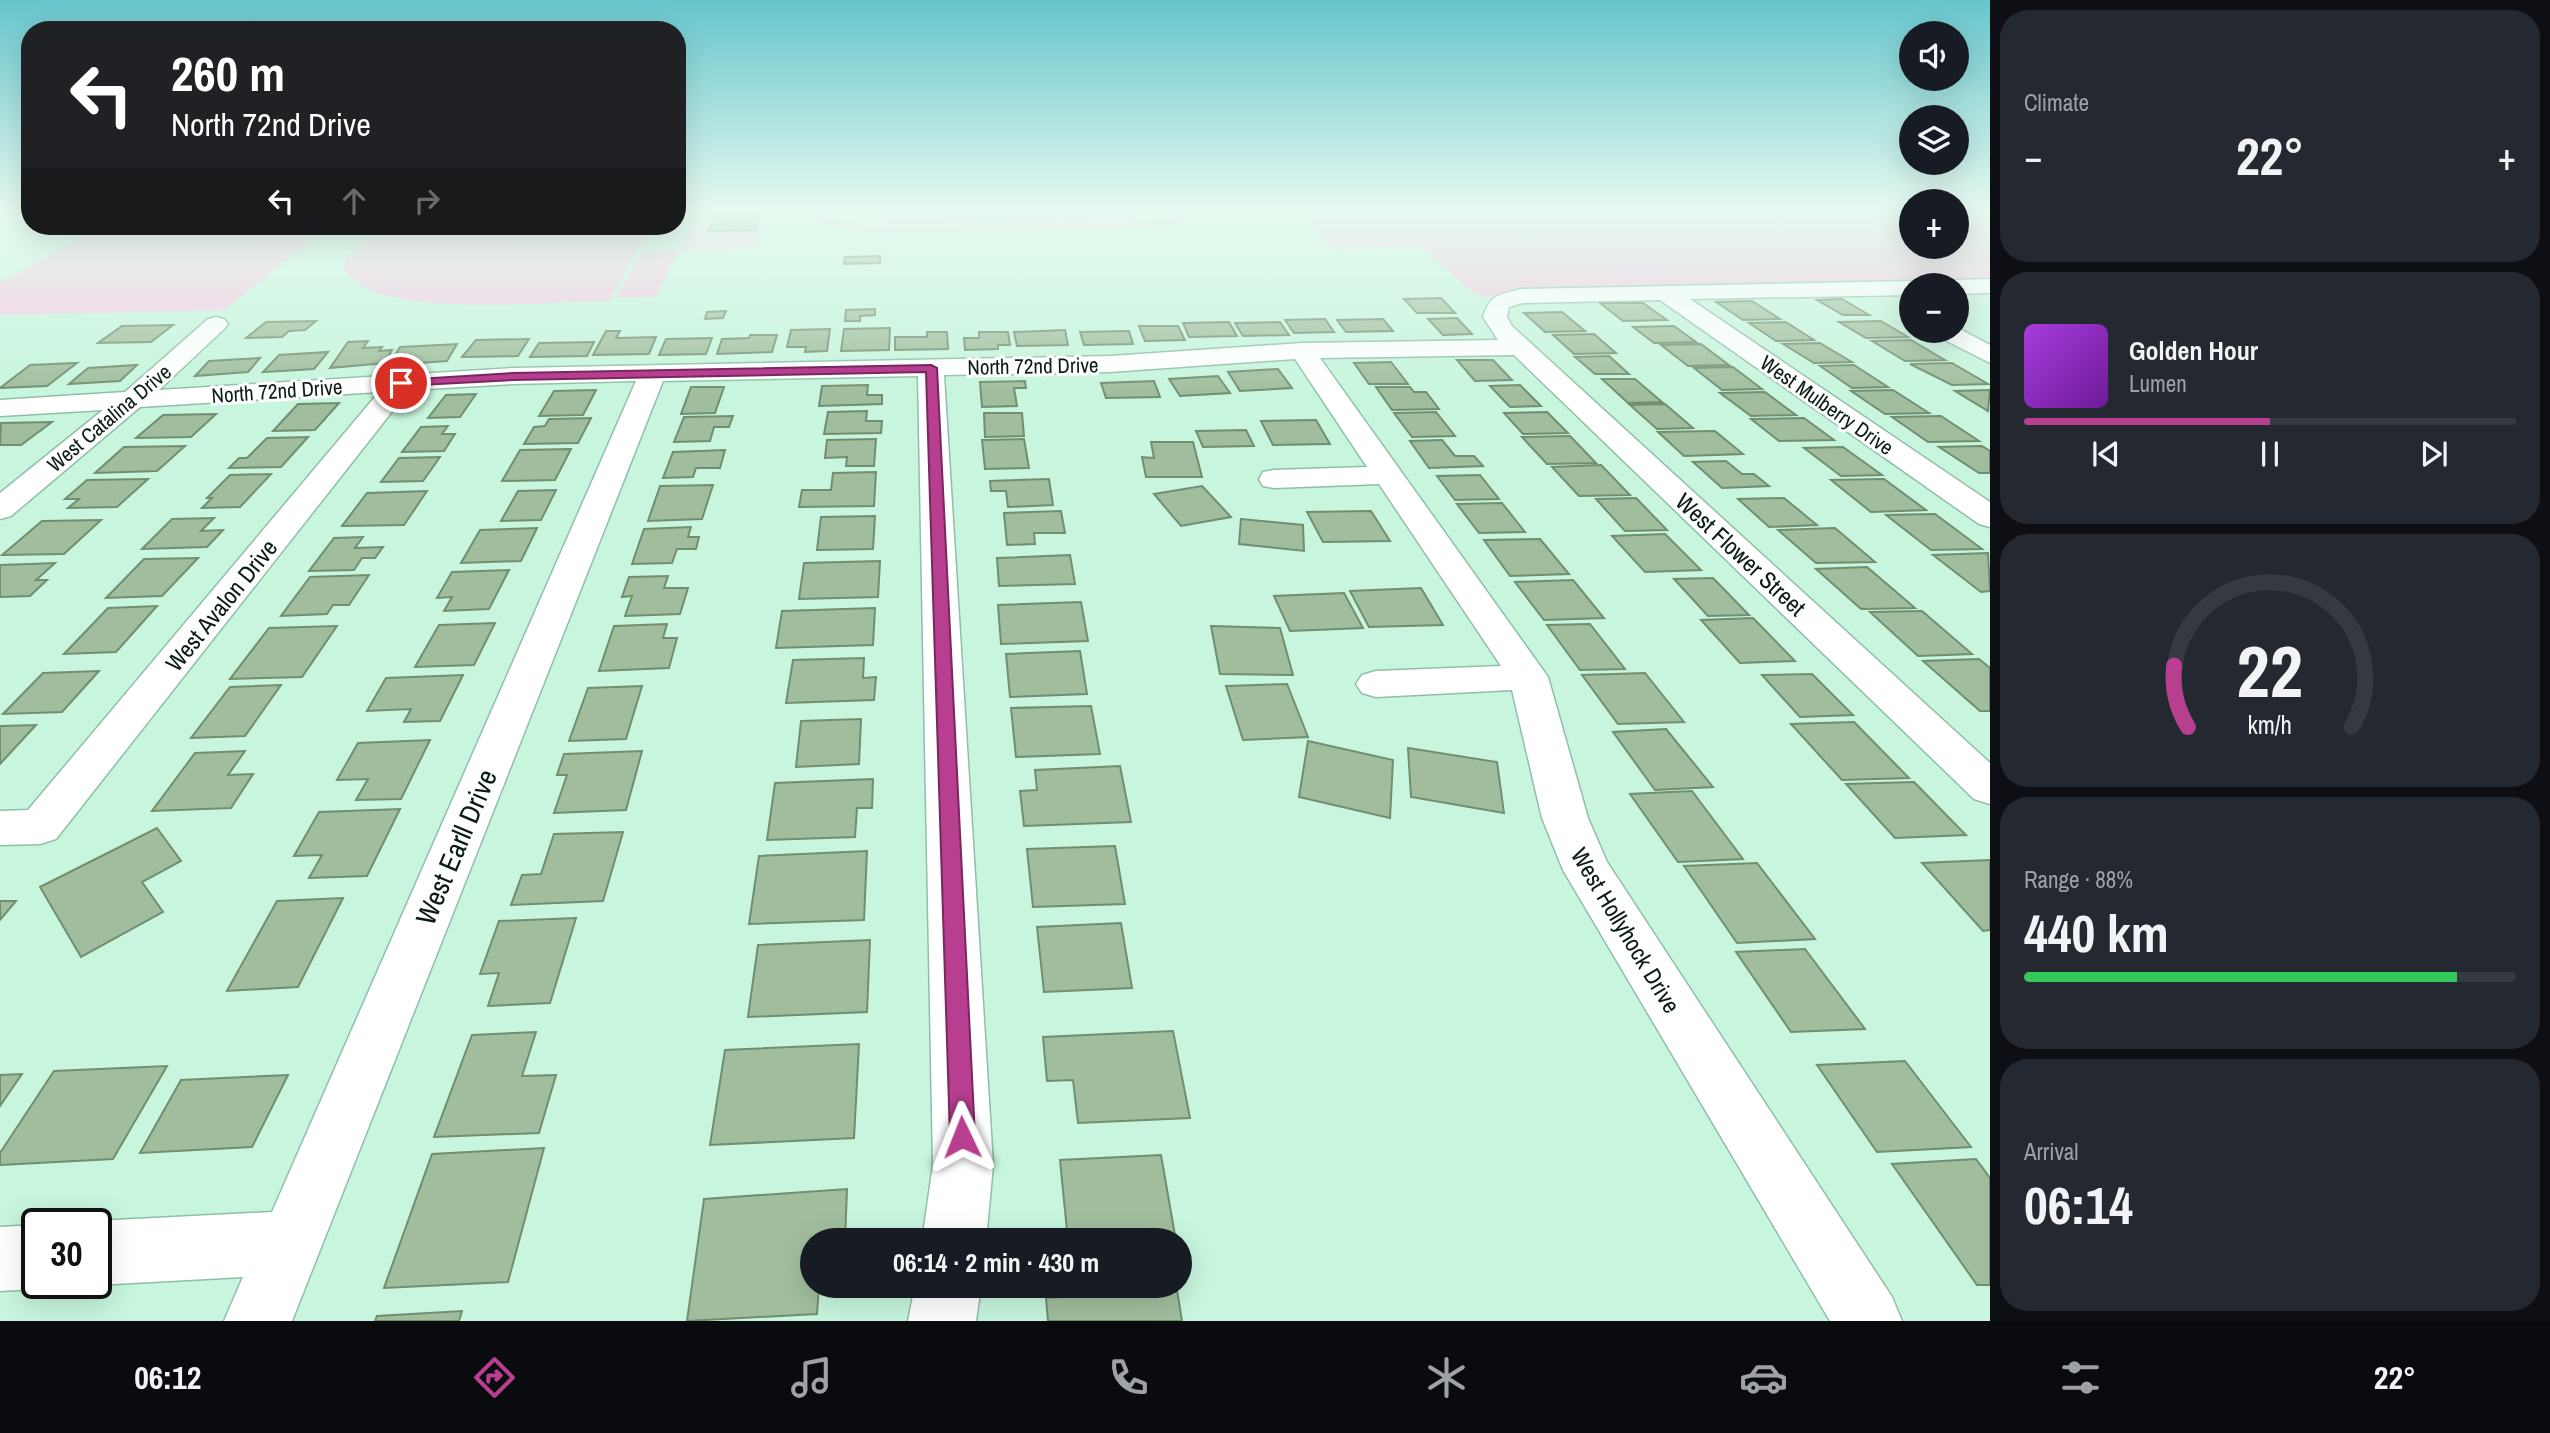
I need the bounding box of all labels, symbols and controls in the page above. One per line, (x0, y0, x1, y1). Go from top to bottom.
map controls (1899, 21, 1969, 343)
button: sound (1899, 21, 1969, 91)
text: 260 m (171, 40, 285, 106)
icon: left (56, 49, 147, 140)
text: Climate (2024, 87, 2089, 118)
text: North 72nd Drive (171, 103, 371, 146)
button: layers (1899, 105, 1969, 175)
text: 22° (2236, 121, 2304, 191)
text: − (2024, 131, 2042, 182)
text: + (2498, 131, 2516, 182)
icon: left (262, 182, 300, 220)
icon: ahead (335, 182, 373, 220)
icon: right (408, 182, 446, 220)
button: + (1899, 189, 1969, 259)
button: − (1899, 273, 1969, 343)
text: Golden Hour (2129, 333, 2258, 368)
street label: West Mulberry Drive (1755, 348, 1899, 462)
street label: North 72nd Drive (967, 350, 1099, 382)
pin (371, 353, 431, 413)
street label: West Catalina Drive (41, 357, 177, 479)
icon: arrive (382, 364, 420, 402)
text: Lumen (2129, 368, 2187, 399)
street label: North 72nd Drive (211, 372, 343, 410)
icon: previous (2087, 435, 2125, 473)
icon: pause (2251, 435, 2289, 473)
icon: next (2415, 435, 2453, 473)
street label: West Flower Street (1669, 485, 1813, 623)
street label: West Avalon Drive (158, 532, 284, 678)
text: 22 (2237, 622, 2303, 720)
text: km/h (2248, 707, 2292, 741)
street label: West Earll Drive (406, 763, 506, 931)
street label: West Hollyhock Drive (1564, 841, 1688, 1019)
text: Range · 88% (2024, 864, 2133, 895)
text: 440 km (2024, 898, 2169, 968)
position arrow (925, 1100, 999, 1174)
text: Arrival (2024, 1136, 2079, 1167)
text: 06:14 (2024, 1170, 2133, 1240)
speed limit sign: 30 (21, 1208, 112, 1299)
text: 06:14 · 2 min · 430 m (893, 1245, 1099, 1280)
icon: directions (470, 1353, 519, 1402)
icon: music (787, 1353, 836, 1402)
icon: phone (1104, 1353, 1153, 1402)
icon: climate (1422, 1353, 1471, 1402)
icon: car (1739, 1353, 1788, 1402)
icon: filters (2056, 1353, 2105, 1402)
text: 06:12 (134, 1356, 201, 1399)
text: 22° (2374, 1356, 2416, 1399)

